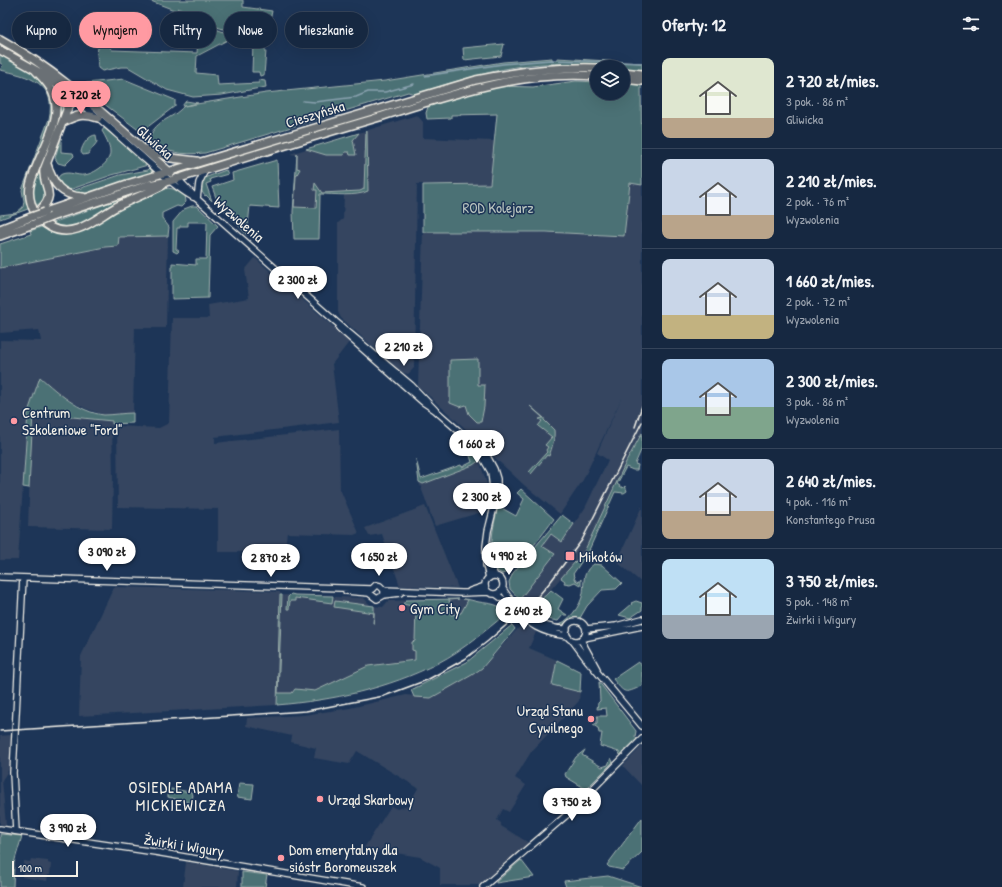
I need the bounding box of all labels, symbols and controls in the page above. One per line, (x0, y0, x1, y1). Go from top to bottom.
chip: Kupno (12, 12, 71, 48)
chip: Wynajem (79, 12, 152, 48)
chip: Filtry (160, 12, 216, 48)
chip: Nowe (224, 12, 277, 48)
chip: Mieszkanie (285, 12, 368, 48)
text: Oferty: 12 (662, 13, 726, 36)
icon: filters (960, 13, 982, 35)
map controls (590, 60, 630, 100)
button: layers (590, 60, 630, 100)
text: 2 720 zł/mies. (786, 69, 879, 92)
icon: home (694, 74, 742, 122)
pin: 2 720 zł (40, 81, 122, 115)
text: 2 720 zł (61, 85, 101, 103)
text: 3 pok. · 86 m² (786, 92, 848, 110)
street label: Cieszyńska (283, 95, 347, 133)
text: Gliwicka (786, 110, 823, 128)
street label: Gliwicka (132, 120, 178, 164)
text: 2 210 zł/mies. (786, 169, 877, 192)
icon: home (694, 175, 742, 223)
street label: Wyzwolenia (209, 191, 269, 247)
text: 2 pok. · 76 m² (786, 192, 849, 210)
park label: ROD Kolejarz (462, 197, 534, 218)
text: Wyzwolenia (786, 210, 839, 228)
pin: 2 300 zł (257, 266, 339, 300)
text: 1 660 zł/mies. (786, 269, 874, 292)
text: 2 300 zł (278, 270, 318, 288)
icon: home (694, 275, 742, 323)
text: 2 pok. · 72 m² (786, 292, 850, 310)
text: Wyzwolenia (786, 310, 839, 328)
pin: 2 210 zł (363, 333, 445, 367)
text: 2 210 zł (384, 337, 424, 355)
text: 2 300 zł/mies. (786, 369, 878, 392)
icon: home (694, 375, 742, 423)
text: 3 pok. · 86 m² (786, 392, 848, 410)
place label: Centrum Szkoleniowe "Ford" (22, 402, 122, 440)
text: Wyzwolenia (786, 410, 839, 428)
marker: Centrum Szkoleniowe "Ford" (9, 416, 19, 426)
pin: 1 660 zł (436, 430, 518, 464)
text: 1 660 zł (458, 434, 496, 452)
text: 2 640 zł/mies. (786, 469, 876, 492)
icon: home (694, 475, 742, 523)
pin: 2 300 zł (441, 483, 523, 517)
text: 2 300 zł (462, 487, 502, 505)
text: 4 pok. · 116 m² (786, 492, 851, 510)
text: Konstantego Prusa (786, 510, 875, 528)
pin: 3 090 zł (66, 538, 148, 572)
text: 3 090 zł (88, 542, 126, 560)
pin: 4 990 zł (468, 542, 550, 576)
pin: 1 650 zł (338, 543, 420, 577)
pin: 2 870 zł (230, 544, 312, 578)
text: 4 990 zł (491, 546, 527, 564)
place label: Mikołów (579, 546, 622, 567)
text: 1 650 zł (360, 547, 398, 565)
text: 2 870 zł (251, 548, 291, 566)
marker: Mikołów (564, 550, 576, 562)
text: 3 750 zł/mies. (786, 569, 878, 592)
icon: home (694, 575, 742, 623)
text: 5 pok. · 148 m² (786, 592, 852, 610)
pin: 2 640 zł (483, 597, 565, 631)
place label: Gym City (410, 598, 460, 619)
text: 2 640 zł (505, 601, 543, 619)
marker: Gym City (397, 603, 407, 613)
text: Żwirki i Wigury (786, 610, 856, 628)
place label: Urząd Stanu Cywilnego (517, 700, 583, 738)
marker: Urząd Stanu Cywilnego (586, 714, 596, 724)
district label: OSIEDLE ADAMA MICKIEWICZA (129, 776, 233, 816)
pin: 3 750 zł (531, 788, 613, 822)
place label: Urząd Skarbowy (328, 789, 414, 810)
text: 3 750 zł (552, 792, 592, 810)
marker: Urząd Skarbowy (315, 794, 325, 804)
pin: 3 990 zł (27, 814, 109, 848)
text: 3 990 zł (49, 818, 87, 836)
street label: Żwirki i Wigury (142, 828, 226, 862)
place label: Dom emerytalny dla sióstr Boromeuszek (289, 839, 398, 877)
marker: Dom emerytalny dla sióstr Boromeuszek (276, 853, 286, 863)
scale bar (12, 859, 78, 878)
text: 100 m (18, 861, 42, 875)

